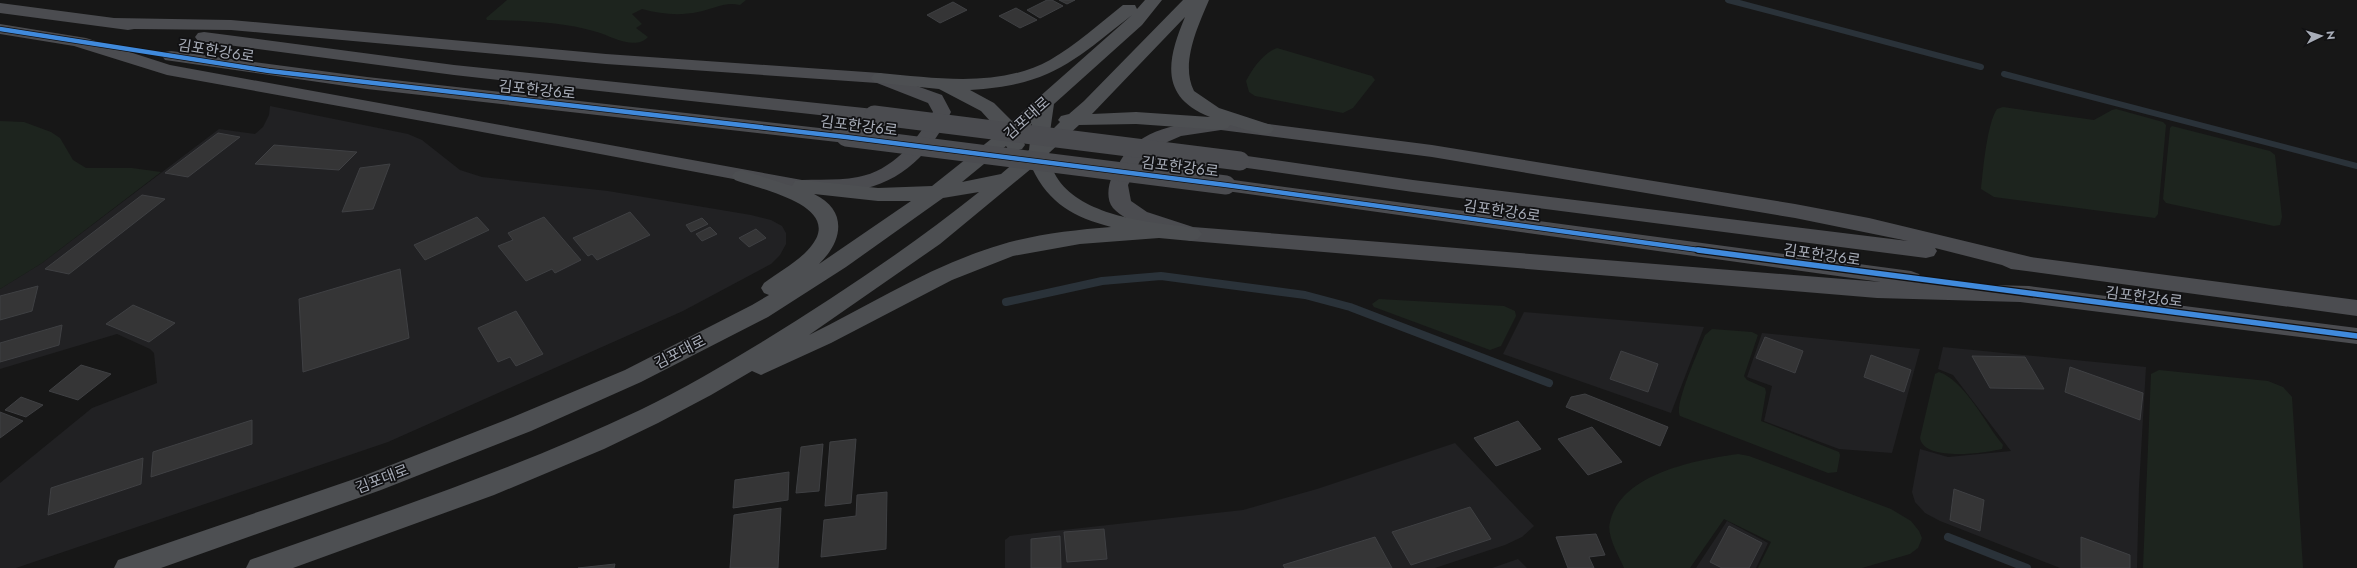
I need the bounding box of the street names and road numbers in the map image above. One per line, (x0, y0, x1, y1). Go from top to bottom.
street label: 김포한강6로 (176, 34, 256, 68)
street label: 김포한강6로 (497, 75, 577, 105)
street label: 김포대로 (999, 91, 1055, 145)
street label: 김포한강6로 (819, 110, 899, 142)
street label: 김포한강6로 (1140, 151, 1220, 183)
street label: 김포한강6로 (1462, 195, 1542, 227)
street label: 김포한강6로 (1782, 239, 1862, 271)
street label: 김포한강6로 (2104, 281, 2184, 313)
street label: 김포대로 (650, 330, 710, 374)
street label: 김포대로 (352, 459, 412, 499)

